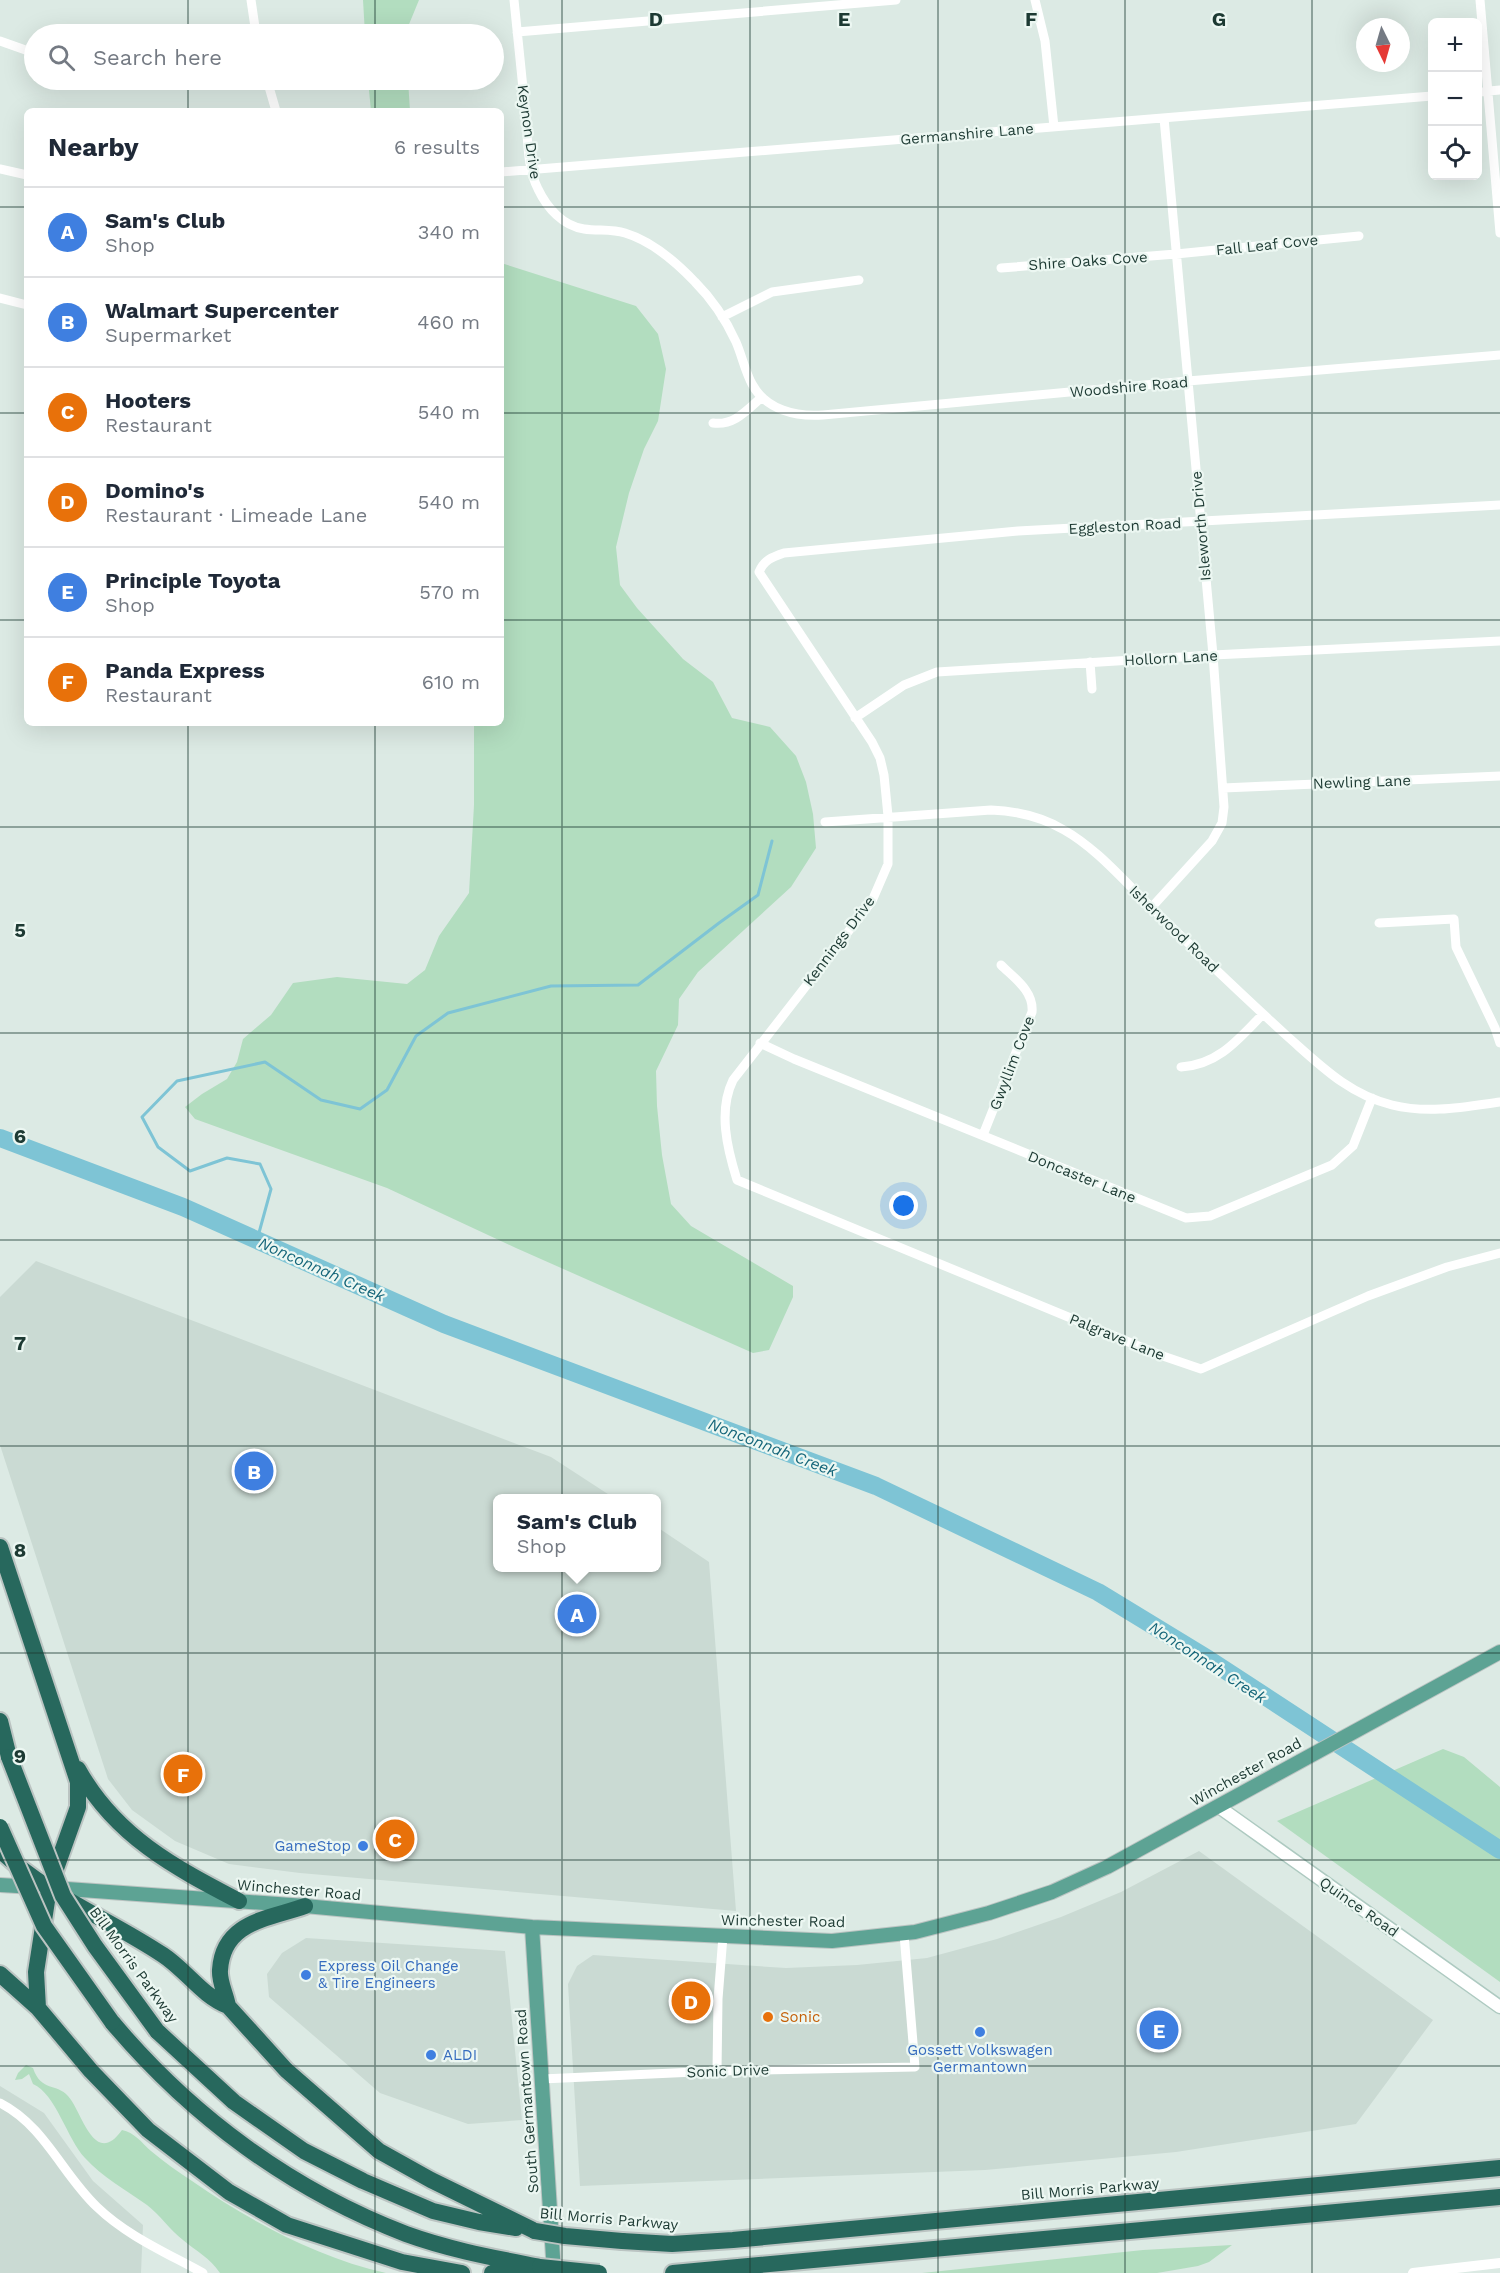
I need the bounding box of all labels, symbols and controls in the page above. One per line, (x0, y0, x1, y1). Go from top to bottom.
text: D (649, 7, 663, 31)
text: E (838, 7, 850, 31)
text: F (1025, 7, 1037, 31)
text: G (1212, 7, 1226, 31)
north arrow (1356, 18, 1410, 72)
map controls (1428, 18, 1482, 180)
button: + (1428, 18, 1482, 72)
search box (24, 24, 504, 90)
icon: search (45, 41, 78, 74)
text: Search here (93, 45, 222, 70)
button: − (1428, 72, 1482, 126)
street label: Keynon Drive (513, 84, 545, 180)
street label: Germanshire Lane (900, 119, 1034, 149)
button: locate (1428, 126, 1482, 180)
text: Nearby (48, 132, 139, 162)
text: 6 results (394, 135, 480, 159)
text: Sam's Club (105, 208, 225, 233)
text: A (61, 220, 74, 244)
text: 340 m (418, 220, 480, 244)
street label: Fall Leaf Cove (1215, 231, 1319, 259)
text: Shop (105, 233, 155, 257)
street label: Shire Oaks Cove (1028, 248, 1148, 274)
text: Walmart Supercenter (105, 298, 339, 323)
text: B (61, 310, 74, 334)
text: 460 m (417, 310, 480, 334)
text: Supermarket (105, 323, 231, 347)
street label: Woodshire Road (1069, 373, 1189, 401)
text: Hooters (105, 388, 191, 413)
text: C (61, 400, 74, 424)
text: 540 m (418, 400, 480, 424)
text: Restaurant (105, 413, 212, 437)
street label: Isleworth Drive (1187, 470, 1215, 582)
text: Domino's (105, 478, 204, 503)
text: D (60, 490, 75, 514)
text: 540 m (418, 490, 480, 514)
text: Restaurant · Limeade Lane (105, 503, 367, 527)
street label: Eggleston Road (1068, 514, 1182, 538)
text: Principle Toyota (105, 568, 280, 593)
text: E (61, 580, 74, 604)
text: 570 m (419, 580, 480, 604)
text: Shop (105, 593, 155, 617)
street label: Hollorn Lane (1124, 647, 1218, 669)
text: Panda Express (105, 658, 265, 683)
text: F (61, 670, 74, 694)
text: 610 m (422, 670, 480, 694)
text: Restaurant (105, 683, 212, 707)
street label: Newling Lane (1313, 771, 1411, 793)
street label: Isherwood Road (1125, 882, 1223, 976)
street label: Kennings Drive (799, 892, 879, 990)
text: 5 (14, 918, 26, 942)
street label: Gwyllim Cove (986, 1013, 1038, 1113)
text: 6 (14, 1124, 26, 1148)
street label: Doncaster Lane (1025, 1147, 1139, 1207)
your location (889, 1191, 918, 1220)
water label: Nonconnah Creek (256, 1233, 389, 1306)
street label: Palgrave Lane (1067, 1310, 1167, 1364)
text: 7 (14, 1331, 26, 1355)
water label: Nonconnah Creek (706, 1414, 841, 1481)
pin: B (234, 1448, 274, 1494)
popup (493, 1494, 661, 1572)
text: Sam's Club (517, 1509, 637, 1534)
text: Shop (517, 1534, 567, 1558)
text: 8 (14, 1538, 26, 1562)
pin: A (558, 1592, 596, 1636)
water label: Nonconnah Creek (1145, 1617, 1271, 1708)
street label: Winchester Road (1187, 1734, 1305, 1810)
text: 9 (14, 1744, 26, 1768)
pin: F (164, 1752, 202, 1796)
pin: C (376, 1816, 414, 1862)
place label: GameStop (274, 1837, 351, 1855)
marker: GameStop (356, 1839, 370, 1853)
street label: Quince Road (1316, 1873, 1402, 1941)
street label: Winchester Road (236, 1876, 362, 1904)
street label: Bill Morris Parkway (86, 1904, 182, 2027)
street label: Winchester Road (721, 1911, 845, 1931)
place label: Express Oil Change & Tire Engineers (318, 1957, 459, 1992)
marker: Express Oil Change & Tire Engineers (299, 1968, 313, 1982)
pin: D (672, 1978, 710, 2024)
street label: South Germantown Road (512, 2008, 542, 2194)
place label: Sonic (780, 2008, 820, 2026)
pin: E (1140, 2008, 1178, 2052)
marker: Sonic (761, 2010, 775, 2024)
marker: Gossett Volkswagen Germantown (973, 2025, 987, 2039)
place label: Gossett Volkswagen Germantown (907, 2041, 1053, 2076)
place label: ALDI (443, 2046, 477, 2064)
marker: ALDI (424, 2048, 438, 2062)
street label: Sonic Drive (686, 2061, 770, 2081)
street label: Bill Morris Parkway (1020, 2174, 1160, 2204)
street label: Bill Morris Parkway (539, 2204, 679, 2234)

